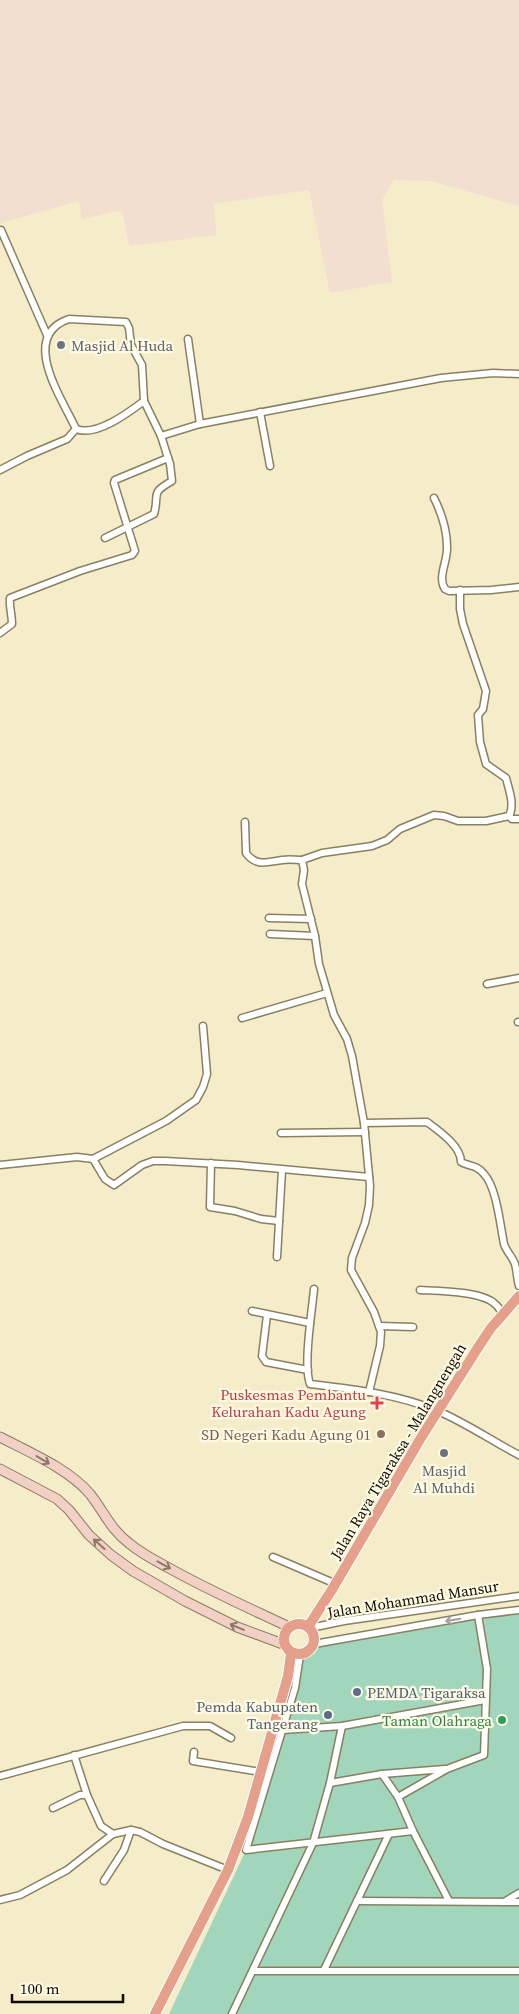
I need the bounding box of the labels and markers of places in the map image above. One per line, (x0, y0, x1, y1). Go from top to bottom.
place label: Masjid Al Huda (71, 335, 173, 356)
marker: Masjid Al Huda (55, 339, 67, 351)
place label: Puskesmas Pembantu Kelurahan Kadu Agung (211, 1384, 366, 1422)
marker: Puskesmas Pembantu Kelurahan Kadu Agung (370, 1396, 384, 1410)
place label: SD Negeri Kadu Agung 01 (201, 1424, 371, 1445)
marker: SD Negeri Kadu Agung 01 (375, 1428, 387, 1440)
marker: Masjid Al Muhdi (438, 1447, 450, 1459)
place label: Masjid Al Muhdi (413, 1460, 475, 1498)
place label: PEMDA Tigaraksa (367, 1682, 486, 1703)
marker: PEMDA Tigaraksa (351, 1686, 363, 1698)
place label: Pemda Kabupaten Tangerang (196, 1696, 318, 1734)
marker: Pemda Kabupaten Tangerang (322, 1709, 334, 1721)
place label: Taman Olahraga (382, 1710, 492, 1731)
marker: Taman Olahraga (496, 1714, 508, 1726)

